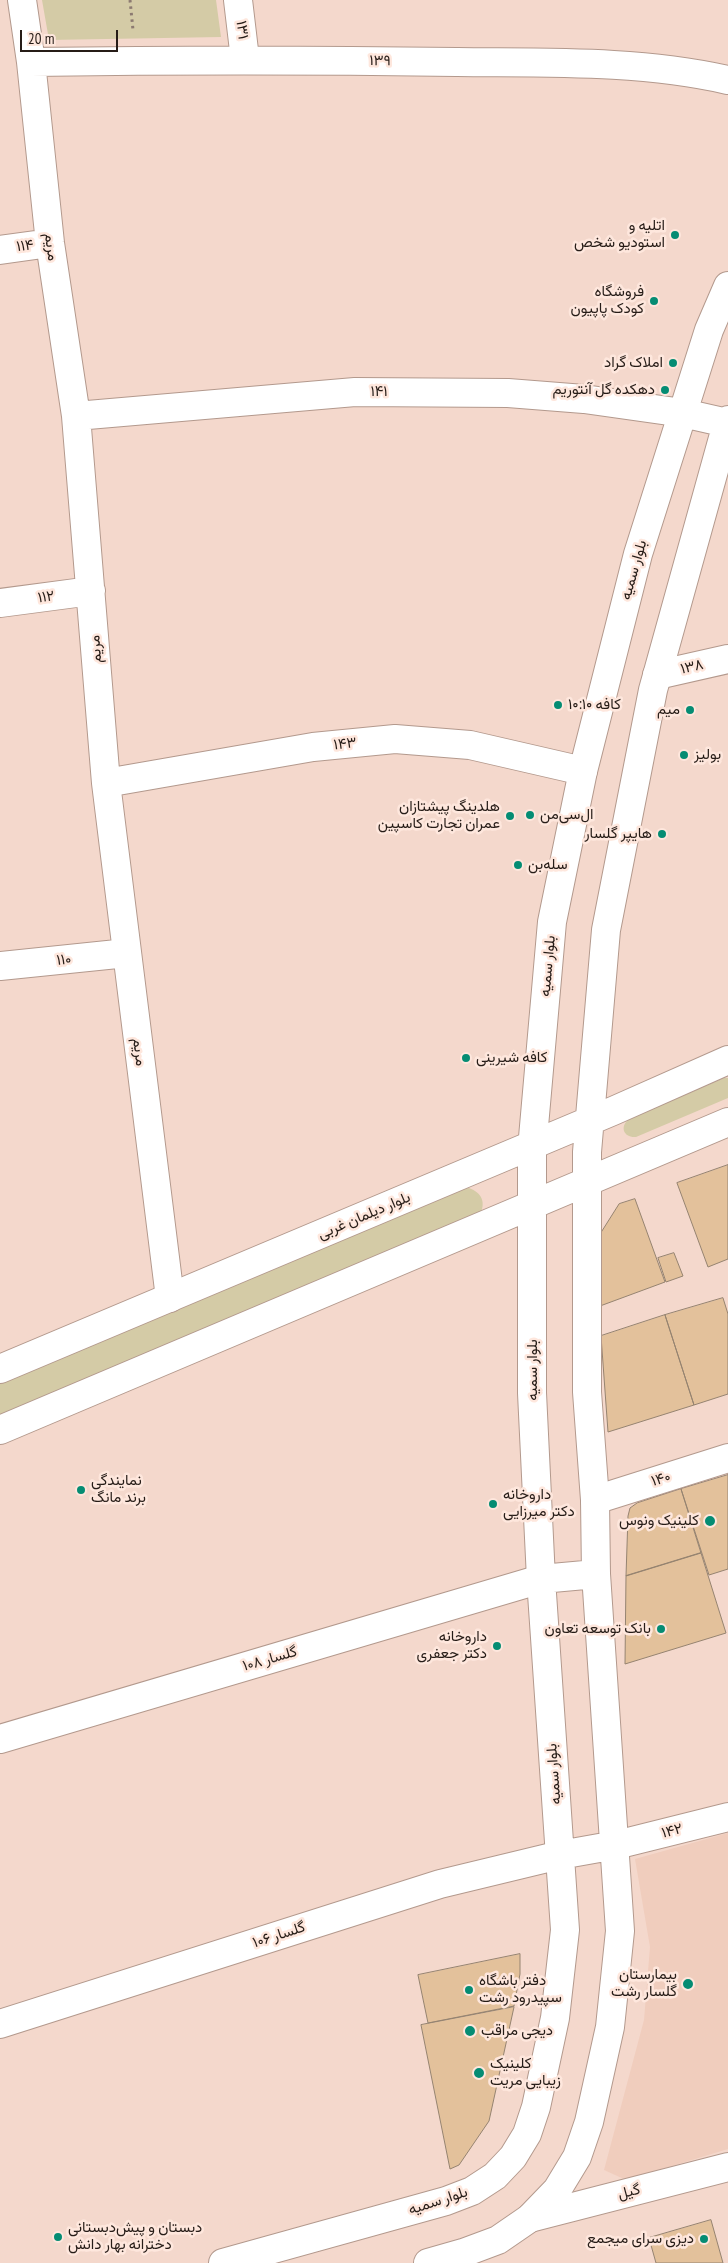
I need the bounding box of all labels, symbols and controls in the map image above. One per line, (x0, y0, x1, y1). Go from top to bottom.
scale bar (22, 20, 120, 52)
street label: ۱۳۱ (232, 20, 252, 40)
text: 20 m (28, 29, 54, 48)
street label: ۱۳۹ (369, 52, 391, 70)
place label: اتلیه و استودیو شخص (574, 217, 665, 252)
marker: اتلیه و استودیو شخص (669, 229, 681, 241)
street label: مریم (40, 232, 62, 262)
street label: ۱۱۴ (15, 236, 35, 256)
place label: فروشگاه کودک پاپیون (570, 283, 644, 318)
marker: فروشگاه کودک پاپیون (648, 295, 660, 307)
place label: املاک گراد (604, 354, 663, 372)
marker: املاک گراد (667, 357, 679, 369)
place label: دهکده گل آنتوریم (553, 381, 655, 399)
street label: ۱۴۱ (370, 383, 388, 401)
marker: دهکده گل آنتوریم (659, 384, 671, 396)
street label: بلوار سمیه (617, 538, 651, 602)
street label: ۱۱۲ (37, 587, 55, 607)
street label: مریم (86, 634, 106, 664)
street label: ۱۳۸ (679, 656, 705, 678)
place label: کافه ۱۰:۱۰ (568, 696, 621, 714)
marker: کافه ۱۰:۱۰ (552, 699, 564, 711)
place label: میم (657, 701, 680, 719)
marker: میم (684, 704, 696, 716)
street label: ۱۴۳ (333, 734, 357, 754)
place label: بولیز (694, 746, 721, 764)
marker: بولیز (678, 749, 690, 761)
place label: هلدینگ پیشتازان عمران تجارت کاسپین (378, 798, 500, 833)
place label: ال‌سی‌من (540, 806, 593, 824)
marker: ال‌سی‌من (524, 809, 536, 821)
marker: هلدینگ پیشتازان عمران تجارت کاسپین (504, 810, 516, 822)
place label: هایپر گلسار (584, 825, 652, 843)
marker: هایپر گلسار (656, 828, 668, 840)
place label: سله‌بن (528, 856, 568, 874)
marker: سله‌بن (512, 859, 524, 871)
street label: بلوار سمیه (536, 935, 560, 997)
street label: ۱۱۰ (56, 950, 72, 970)
street label: مریم (128, 1037, 150, 1067)
place label: کافه شیرینی (476, 1049, 547, 1067)
marker: کافه شیرینی (460, 1052, 472, 1064)
street label: بلوار دیلمان غربی (315, 1188, 413, 1244)
street label: بلوار سمیه (524, 1339, 542, 1401)
street label: ۱۴۰ (649, 1468, 673, 1490)
place label: نمایندگی برند مانگ (91, 1472, 146, 1507)
marker: نمایندگی برند مانگ (75, 1484, 87, 1496)
place label: داروخانه دکتر میرزایی (503, 1486, 575, 1521)
marker: داروخانه دکتر میرزایی (487, 1498, 499, 1510)
place label: کلینیک ونوس (619, 1512, 699, 1530)
marker: کلینیک ونوس (703, 1514, 717, 1528)
place label: بانک توسعه تعاون (544, 1620, 651, 1638)
marker: بانک توسعه تعاون (655, 1623, 667, 1635)
place label: داروخانه دکتر جعفری (417, 1628, 487, 1663)
marker: داروخانه دکتر جعفری (491, 1640, 503, 1652)
street label: گلسار ۱۰۸ (241, 1643, 299, 1675)
street label: بلوار سمیه (543, 1743, 565, 1805)
street label: ۱۴۲ (660, 1820, 684, 1842)
street label: گلسار ۱۰۶ (250, 1918, 308, 1952)
place label: بیمارستان گلسار رشت (611, 1966, 677, 2001)
place label: دفتر باشگاه سپیدرود رشت (479, 1972, 562, 2007)
marker: بیمارستان گلسار رشت (681, 1977, 695, 1991)
marker: دفتر باشگاه سپیدرود رشت (463, 1984, 475, 1996)
place label: دیجی مراقب (481, 2022, 553, 2040)
marker: دیجی مراقب (463, 2024, 477, 2038)
place label: کلینیک زیبایی مریت (490, 2055, 561, 2090)
marker: کلینیک زیبایی مریت (472, 2066, 486, 2080)
street label: گیل (616, 2180, 642, 2204)
street label: بلوار سمیه (406, 2183, 470, 2219)
place label: دبستان و پیش‌دبستانی دخترانه بهار دانش (68, 2219, 202, 2254)
place label: دیزی سرای میجمع (587, 2230, 694, 2248)
marker: دبستان و پیش‌دبستانی دخترانه بهار دانش (52, 2231, 64, 2243)
marker: دیزی سرای میجمع (698, 2233, 710, 2245)

